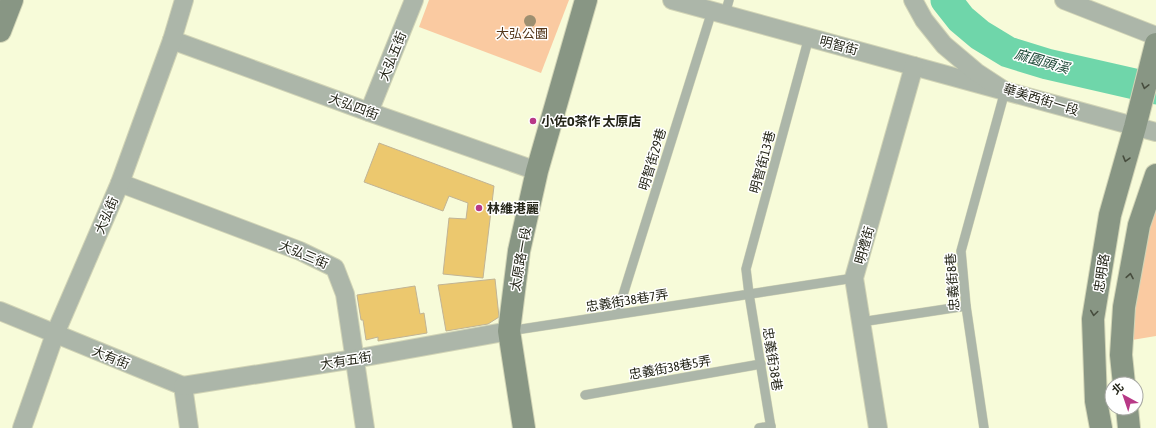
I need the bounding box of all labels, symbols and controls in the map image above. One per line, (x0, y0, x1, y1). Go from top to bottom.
park label: 大弘公園 (496, 26, 548, 41)
street label: 大弘五街 (376, 29, 409, 83)
street label: 明智街 (818, 33, 860, 58)
water label: 麻園頭溪 (1013, 46, 1073, 77)
street label: 華美西街一段 (1001, 81, 1080, 118)
one-way arrow (1142, 83, 1150, 90)
street label: 大弘四街 (327, 91, 381, 122)
place label: 小佐O茶作 太原店 (541, 114, 641, 129)
marker: 小佐O茶作 太原店 (528, 116, 538, 126)
street label: 明智街29巷 (636, 126, 669, 192)
street label: 明智街13巷 (747, 129, 778, 195)
one-way arrow (1122, 155, 1131, 162)
street label: 大弘街 (92, 194, 121, 236)
place label: 林維港麗 (487, 201, 539, 216)
marker: 林維港麗 (474, 203, 484, 213)
street label: 明禮街 (852, 224, 877, 266)
street label: 太原路一段 (507, 226, 534, 292)
street label: 大弘三街 (277, 237, 331, 272)
street label: 忠義街8巷 (943, 252, 962, 311)
street label: 忠明路 (1091, 253, 1112, 294)
one-way arrow (1125, 273, 1134, 279)
street label: 忠義街38巷7弄 (585, 287, 669, 314)
one-way arrow (1090, 310, 1099, 316)
street label: 忠義街38巷 (760, 326, 785, 392)
street label: 大有街 (90, 343, 132, 372)
street label: 大有五街 (319, 349, 373, 372)
street label: 忠義街38巷5弄 (628, 353, 712, 382)
north arrow (1104, 376, 1144, 416)
text: 北 (1110, 380, 1126, 396)

